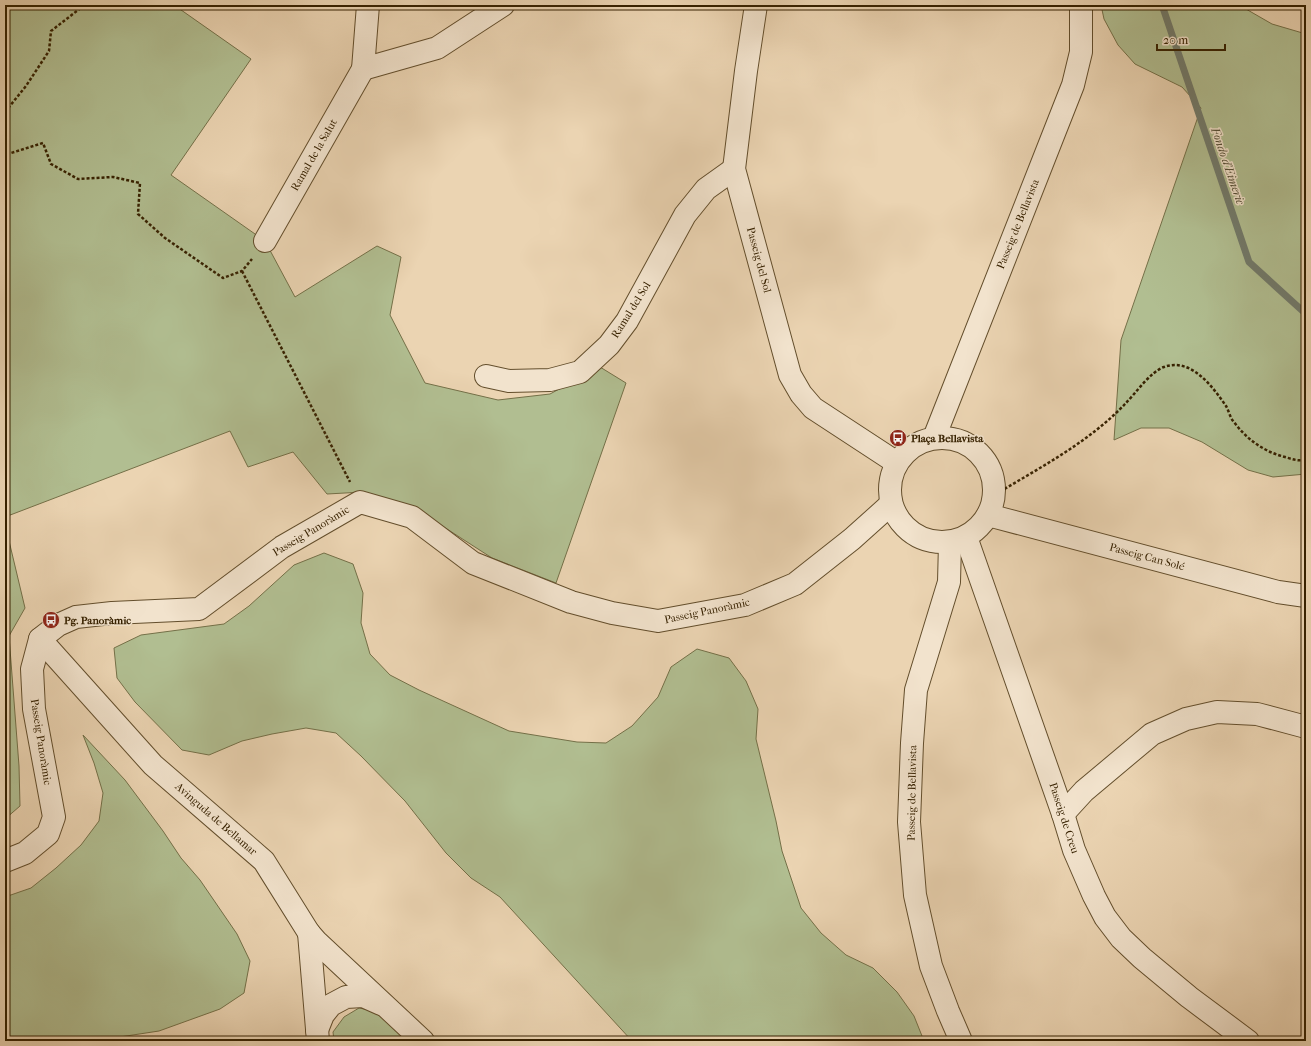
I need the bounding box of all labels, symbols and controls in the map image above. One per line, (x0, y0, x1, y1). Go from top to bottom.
scale bar (1157, 26, 1225, 52)
text: 20 m (1163, 33, 1188, 47)
street label: Ramal de la Salut (288, 117, 340, 193)
water label: Fondo d'Eimeric (1208, 125, 1248, 207)
street label: Passeig de Bellavista (994, 176, 1042, 271)
street label: Passeig del Sol (744, 226, 774, 294)
street label: Ramal del Sol (609, 279, 653, 341)
bus stop icon: Plaça Bellavista (888, 428, 908, 448)
place label: Plaça Bellavista (911, 432, 984, 445)
street label: Passeig Panoràmic (270, 503, 352, 559)
street label: Passeig Can Solé (1108, 541, 1187, 573)
street label: Passeig Panoràmic (663, 596, 751, 626)
bus stop icon: Pg. Panoràmic (41, 610, 61, 630)
place label: Pg. Panoràmic (64, 614, 131, 627)
street label: Passeig Panoràmic (28, 698, 54, 786)
street label: Passeig de Bellavista (905, 744, 919, 841)
street label: Avinguda de Bellamar (172, 779, 260, 858)
street label: Passeig de Creu (1046, 781, 1082, 856)

